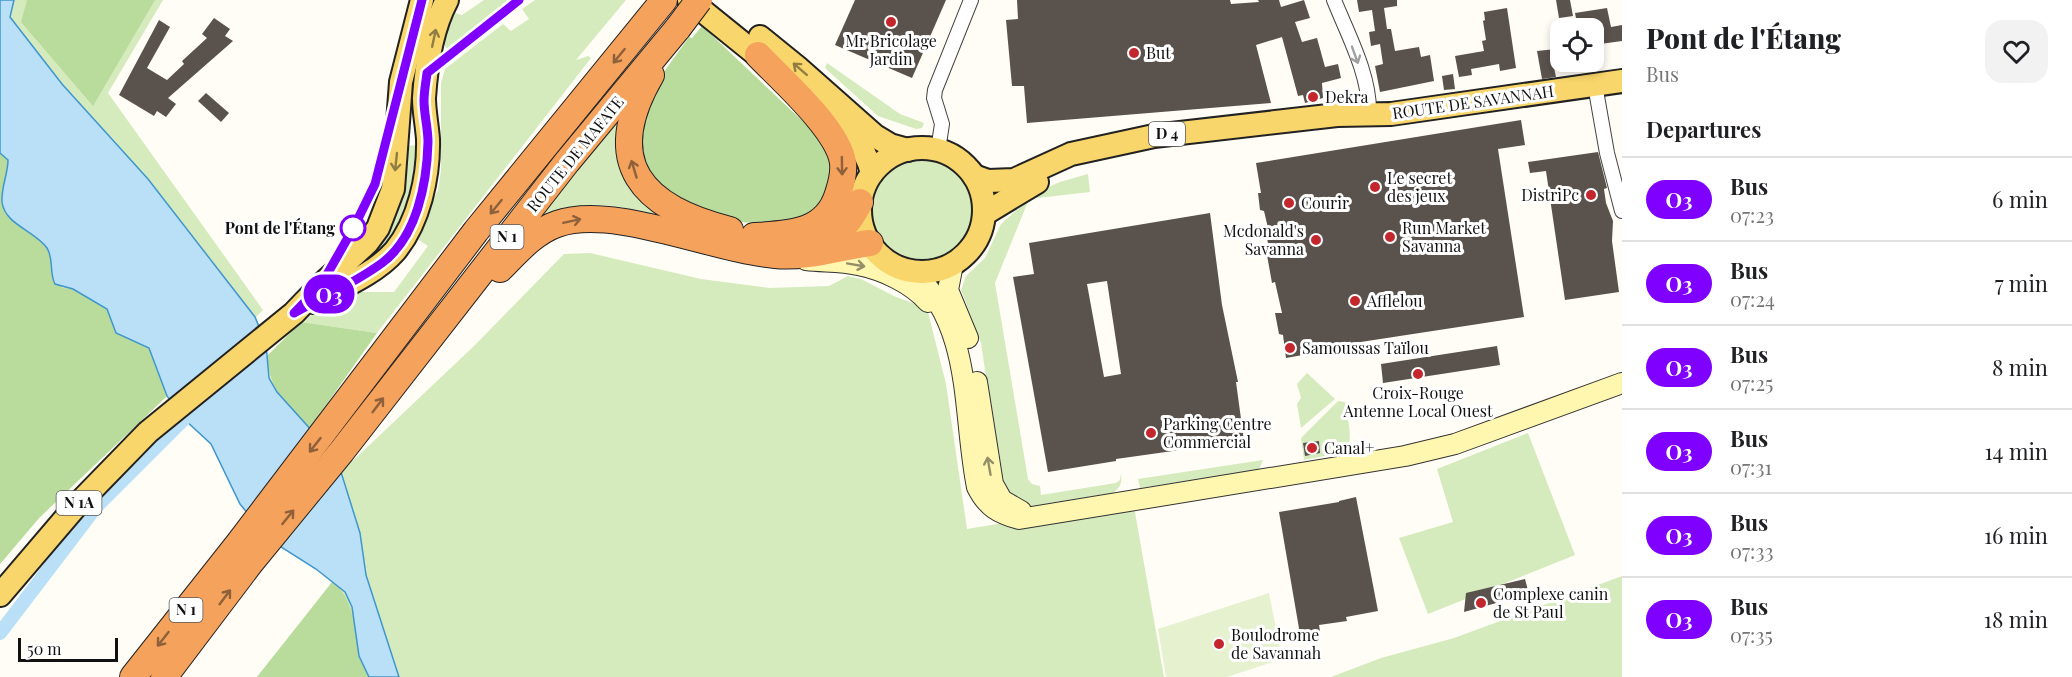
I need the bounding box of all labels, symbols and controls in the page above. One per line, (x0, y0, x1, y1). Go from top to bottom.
marker: Mr Bricolage Jardin (884, 15, 898, 29)
map controls (1550, 18, 1604, 72)
button: locate (1550, 18, 1604, 72)
text: Pont de l'Étang (1646, 19, 1841, 56)
button: heart (1985, 20, 2048, 83)
one-way arrow (429, 28, 441, 47)
place label: Mr Bricolage Jardin (845, 30, 937, 69)
place label: But (1146, 42, 1171, 63)
one-way arrow (1351, 45, 1362, 63)
marker: But (1127, 46, 1141, 60)
one-way arrow (612, 48, 626, 63)
text: Bus (1646, 60, 1679, 87)
one-way arrow (792, 63, 808, 76)
street label: ROUTE DE SAVANNAH (1391, 80, 1555, 123)
place label: Dekra (1325, 86, 1369, 107)
marker: Dekra (1306, 90, 1320, 104)
street label: ROUTE DE MAFATE (521, 92, 628, 216)
text: Departures (1646, 114, 1761, 144)
road number: D 4 (1149, 122, 1185, 146)
one-way arrow (390, 151, 401, 171)
one-way arrow (836, 156, 847, 175)
one-way arrow (628, 160, 639, 179)
place label: Le secret des jeux (1387, 167, 1452, 206)
text: Bus (1730, 171, 1768, 201)
marker: Le secret des jeux (1368, 180, 1382, 194)
place label: DistriPc (1521, 184, 1579, 205)
text: 6 min (1992, 184, 2048, 214)
text: O3 (1666, 185, 1692, 213)
marker: DistriPc (1584, 188, 1598, 202)
place label: Courir (1301, 192, 1349, 213)
marker: Courir (1282, 196, 1296, 210)
one-way arrow (489, 199, 503, 214)
text: 07:23 (1730, 201, 1774, 228)
marker: Pont de l'Étang (340, 215, 366, 241)
one-way arrow (561, 215, 581, 226)
place label: Pont de l'Étang (225, 217, 335, 238)
place label: Run Market Savanna (1402, 217, 1486, 256)
place label: Mcdonald's Savanna (1223, 220, 1304, 259)
road number: N 1 (490, 225, 524, 249)
marker: Run Market Savanna (1383, 230, 1397, 244)
marker: Mcdonald's Savanna (1309, 233, 1323, 247)
text: Bus (1730, 255, 1768, 285)
one-way arrow (845, 260, 865, 271)
text: 7 min (1995, 268, 2048, 298)
text: O3 (1666, 269, 1692, 297)
line badge: O3 (302, 274, 356, 314)
text: O3 (316, 280, 342, 308)
text: 07:24 (1730, 285, 1775, 312)
place label: Afflelou (1366, 290, 1423, 311)
marker: Afflelou (1348, 294, 1362, 308)
place label: Samoussas Taïlou (1302, 337, 1429, 358)
text: Bus (1730, 339, 1768, 369)
marker: Samoussas Taïlou (1283, 341, 1297, 355)
text: 8 min (1992, 352, 2048, 382)
text: O3 (1666, 353, 1692, 381)
marker: Croix-Rouge Antenne Local Ouest (1411, 367, 1425, 381)
text: 07:25 (1730, 369, 1773, 396)
place label: Croix-Rouge Antenne Local Ouest (1342, 382, 1493, 421)
one-way arrow (371, 397, 384, 413)
place label: Parking Centre Commercial (1163, 413, 1272, 452)
text: Bus (1730, 423, 1768, 453)
marker: Parking Centre Commercial (1144, 426, 1158, 440)
one-way arrow (308, 436, 321, 452)
text: 14 min (1984, 436, 2048, 466)
place label: Canal+ (1324, 437, 1374, 458)
text: O3 (1666, 437, 1692, 465)
marker: Canal+ (1305, 441, 1319, 455)
text: 07:31 (1730, 453, 1772, 480)
one-way arrow (984, 457, 995, 477)
road number: N 1A (56, 491, 101, 515)
text: Bus (1730, 507, 1768, 537)
one-way arrow (281, 509, 294, 525)
text: 16 min (1984, 520, 2048, 550)
text: O3 (1666, 521, 1692, 549)
text: 07:33 (1730, 537, 1773, 564)
place label: Complexe canin de St Paul (1493, 583, 1609, 622)
one-way arrow (219, 589, 231, 605)
text: Bus (1730, 591, 1768, 621)
marker: Complexe canin de St Paul (1474, 596, 1488, 610)
road number: N 1 (170, 598, 202, 622)
text: 18 min (1984, 604, 2048, 634)
text: O3 (1666, 605, 1692, 633)
text: 07:35 (1730, 621, 1773, 648)
place label: Boulodrome de Savannah (1231, 624, 1322, 663)
one-way arrow (157, 630, 170, 646)
scale bar (18, 635, 118, 662)
marker: Boulodrome de Savannah (1212, 637, 1226, 651)
text: 50 m (27, 638, 61, 659)

